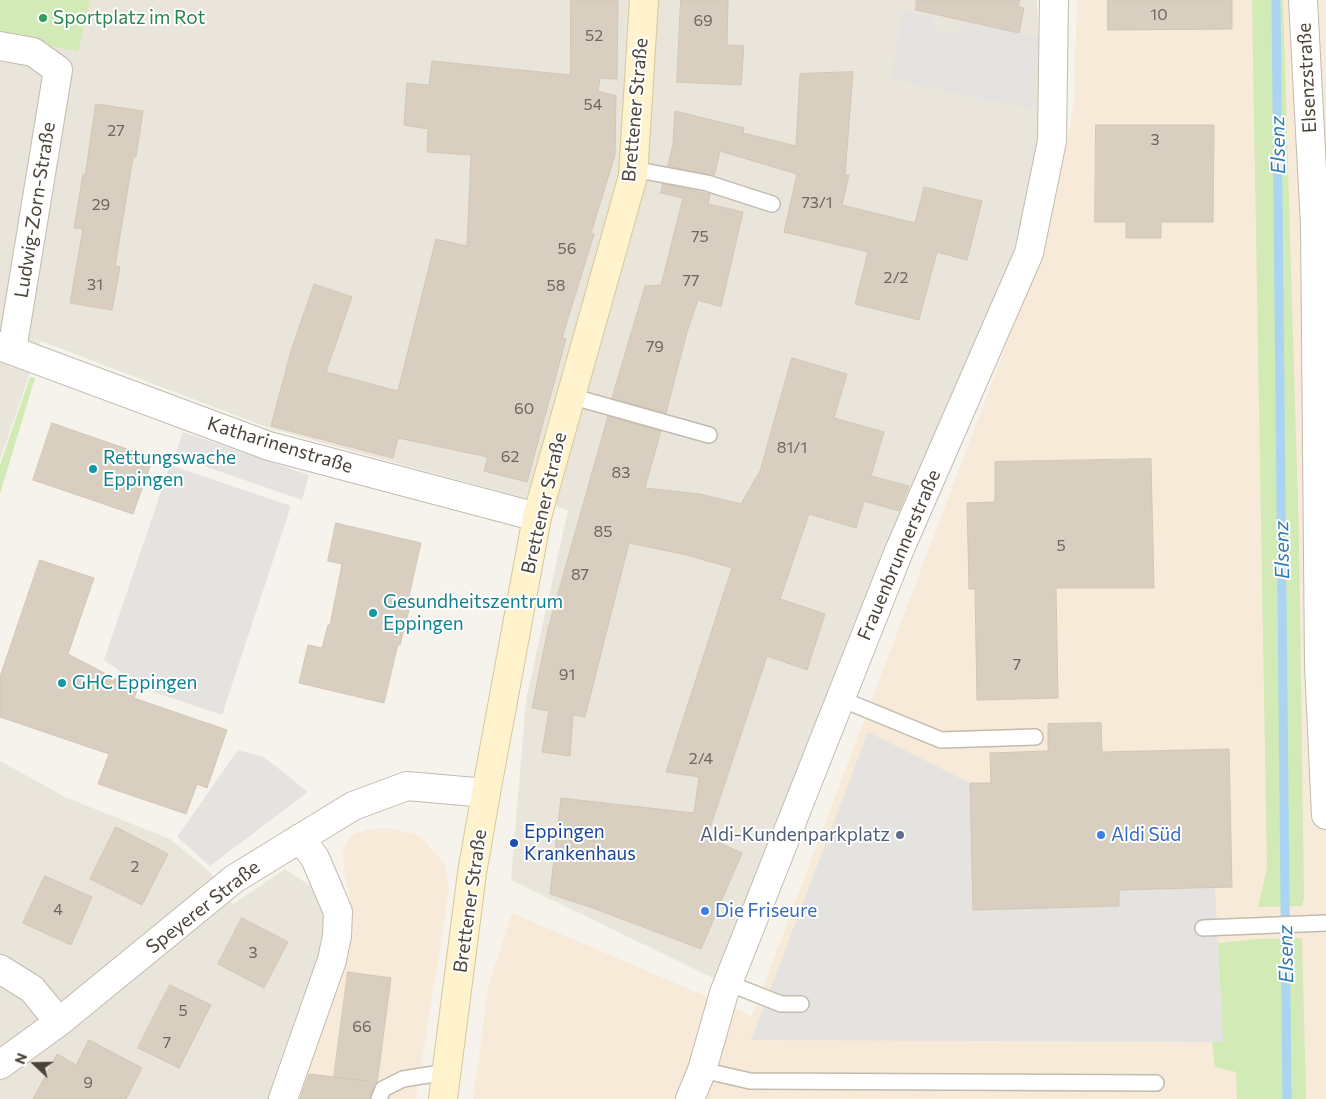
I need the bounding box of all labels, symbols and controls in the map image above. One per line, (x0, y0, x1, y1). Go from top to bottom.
house number: 10 (1150, 5, 1168, 25)
place label: Sportplatz im Rot (53, 7, 205, 29)
house number: 69 (693, 11, 713, 31)
marker: Sportplatz im Rot (37, 12, 49, 24)
street label: Elsenzstraße (1293, 22, 1321, 134)
house number: 52 (585, 26, 603, 46)
street label: Brettener Straße (617, 37, 653, 183)
house number: 54 (584, 95, 602, 115)
water label: Elsenz (1265, 116, 1291, 174)
street label: Ludwig-Zorn-Straße (10, 120, 60, 300)
house number: 27 (107, 121, 125, 141)
house number: 3 (1150, 130, 1160, 150)
house number: 73/1 (801, 193, 833, 213)
house number: 29 (92, 195, 110, 215)
house number: 75 (691, 227, 709, 247)
house number: 56 (558, 239, 576, 259)
house number: 2/2 (884, 268, 908, 288)
house number: 77 (683, 271, 699, 291)
house number: 31 (87, 275, 103, 295)
house number: 58 (547, 276, 565, 296)
house number: 79 (646, 337, 664, 357)
house number: 60 (514, 399, 534, 419)
street label: Katharinenstraße (205, 412, 355, 478)
street label: Brettener Straße (517, 430, 571, 576)
house number: 81/1 (777, 438, 807, 458)
place label: Rettungswache Eppingen (103, 447, 236, 491)
house number: 62 (501, 447, 519, 467)
marker: Rettungswache Eppingen (87, 463, 99, 475)
house number: 83 (612, 463, 630, 483)
street label: Frauenbrunnerstraße (853, 466, 945, 644)
water label: Elsenz (1269, 521, 1295, 579)
house number: 85 (594, 522, 612, 542)
house number: 5 (1056, 536, 1066, 556)
house number: 87 (571, 565, 589, 585)
place label: Gesundheitszentrum Eppingen (383, 591, 563, 635)
marker: Gesundheitszentrum Eppingen (367, 607, 379, 619)
house number: 7 (1013, 655, 1021, 675)
house number: 91 (559, 665, 575, 685)
place label: GHC Eppingen (72, 672, 197, 694)
marker: GHC Eppingen (56, 677, 68, 689)
house number: 2/4 (689, 749, 713, 769)
place label: Eppingen Krankenhaus (524, 821, 636, 865)
place label: Aldi-Kundenparkplatz (700, 824, 890, 846)
place label: Aldi Süd (1111, 824, 1181, 846)
street label: Brettener Straße (449, 828, 491, 974)
marker: Aldi-Kundenparkplatz (894, 829, 906, 841)
marker: Aldi Süd (1095, 829, 1107, 841)
marker: Eppingen Krankenhaus (508, 837, 520, 849)
street label: Speyerer Straße (142, 856, 264, 958)
house number: 2 (131, 857, 139, 877)
house number: 4 (53, 900, 63, 920)
place label: Die Friseure (715, 900, 817, 922)
marker: Die Friseure (699, 905, 711, 917)
water label: Elsenz (1273, 925, 1299, 983)
house number: 3 (248, 943, 258, 963)
house number: 5 (178, 1001, 188, 1021)
house number: 66 (352, 1017, 372, 1037)
house number: 7 (163, 1033, 171, 1053)
north arrow (10, 1039, 60, 1089)
text: N (11, 1050, 30, 1066)
house number: 9 (83, 1073, 93, 1093)

